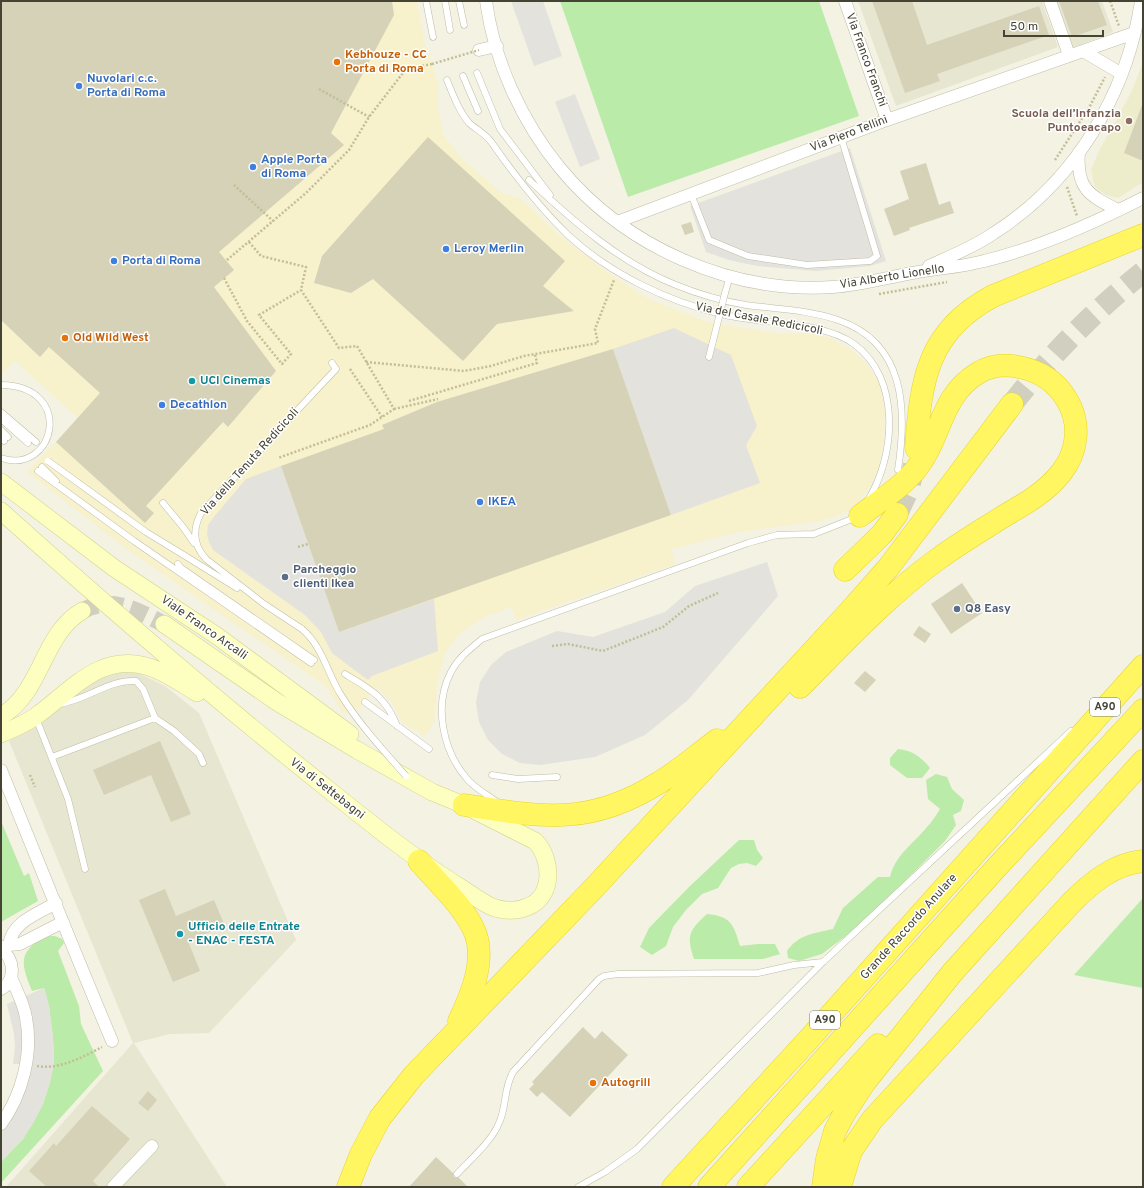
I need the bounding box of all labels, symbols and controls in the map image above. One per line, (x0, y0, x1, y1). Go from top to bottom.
street label: Via Franco Franchi (842, 11, 890, 109)
scale bar (1004, 12, 1103, 38)
text: 50 m (1010, 19, 1038, 35)
place label: Kebhouze - CC Porta di Roma (345, 47, 427, 77)
marker: Kebhouze - CC Porta di Roma (332, 57, 342, 67)
place label: Nuvolari c.c. Porta di Roma (87, 71, 166, 101)
marker: Nuvolari c.c. Porta di Roma (74, 81, 84, 91)
place label: Scuola dell’Infanzia Puntoeacapo (1011, 106, 1121, 136)
street label: Via Piero Tellini (808, 112, 890, 156)
marker: Scuola dell’Infanzia Puntoeacapo (1124, 116, 1134, 126)
place label: Apple Porta di Roma (261, 152, 327, 182)
marker: Apple Porta di Roma (248, 162, 258, 172)
place label: Leroy Merlin (454, 241, 524, 257)
marker: Leroy Merlin (441, 244, 451, 254)
place label: Porta di Roma (122, 253, 201, 269)
marker: Porta di Roma (109, 256, 119, 266)
street label: Via Alberto Lionello (838, 261, 946, 293)
street label: Via del Casale Redicicoli (694, 299, 824, 339)
place label: Old Wild West (73, 330, 149, 346)
marker: Old Wild West (60, 333, 70, 343)
place label: UCI Cinemas (200, 373, 271, 389)
marker: UCI Cinemas (187, 376, 197, 386)
place label: Decathlon (170, 397, 227, 413)
marker: Decathlon (157, 400, 167, 410)
street label: Via della Tenuta Redicicoli (197, 405, 303, 519)
place label: IKEA (488, 494, 517, 510)
marker: IKEA (475, 497, 485, 507)
place label: Parcheggio clienti Ikea (293, 562, 357, 592)
marker: Parcheggio clienti Ikea (280, 572, 290, 582)
street label: Viale Franco Arcalli (157, 592, 251, 664)
place label: Q8 Easy (965, 601, 1011, 617)
marker: Q8 Easy (952, 604, 962, 614)
road number: A90 (1090, 698, 1120, 716)
street label: Via di Settebagni (286, 755, 368, 823)
street label: Grande Raccordo Anulare (857, 871, 961, 983)
place label: Ufficio delle Entrate - ENAC - FESTA (188, 919, 300, 949)
marker: Ufficio delle Entrate - ENAC - FESTA (175, 929, 185, 939)
road number: A90 (810, 1011, 840, 1029)
place label: Autogrill (601, 1075, 651, 1091)
marker: Autogrill (588, 1078, 598, 1088)

